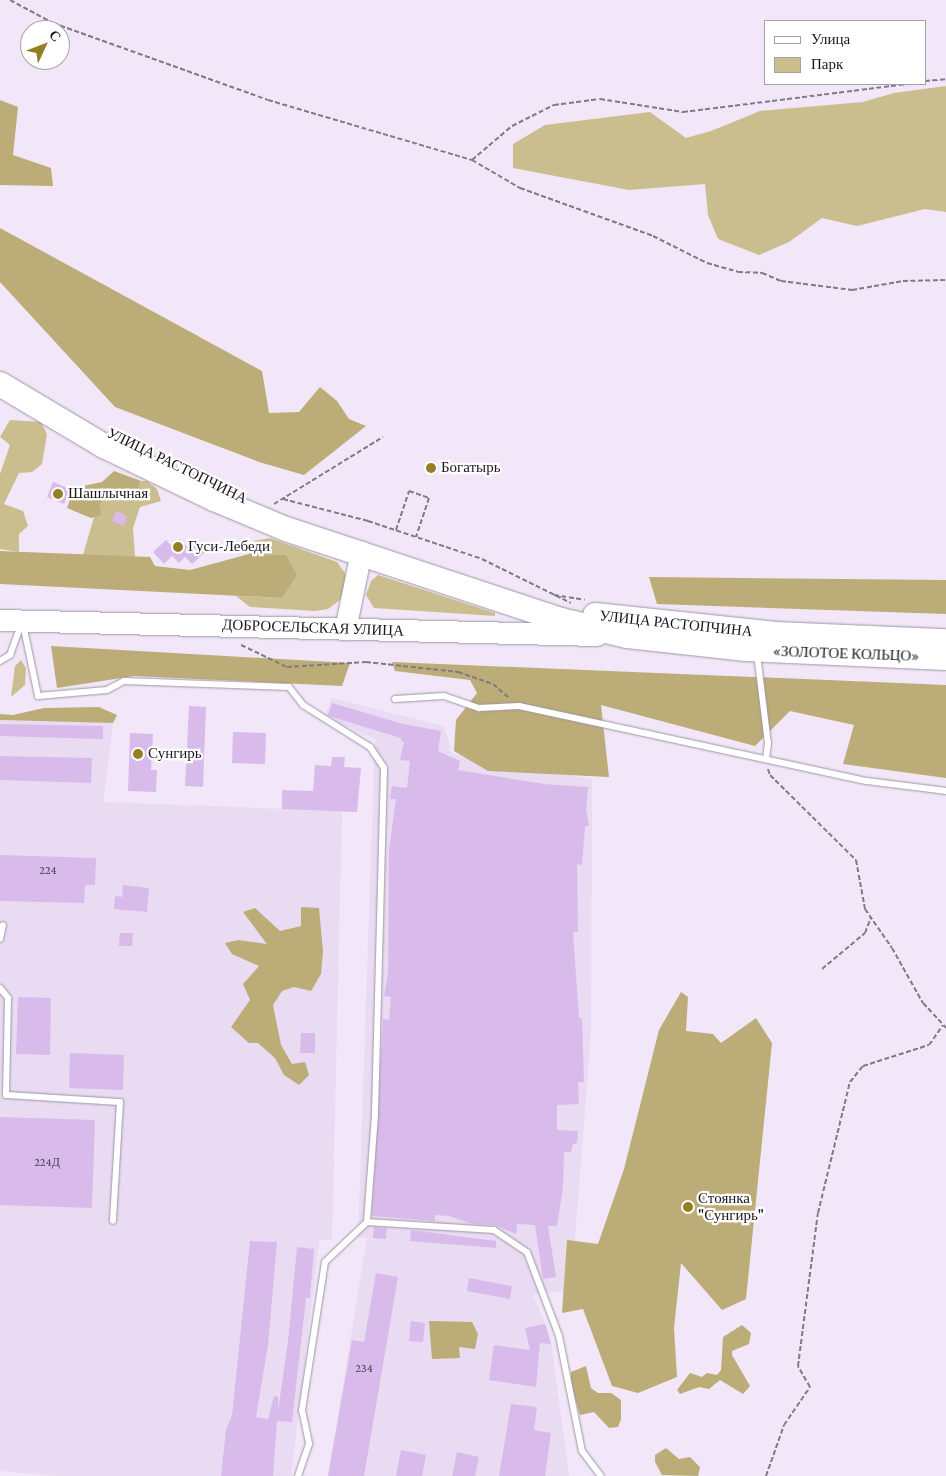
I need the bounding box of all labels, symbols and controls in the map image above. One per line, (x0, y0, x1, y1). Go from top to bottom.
north arrow (20, 20, 70, 70)
legend (764, 20, 926, 85)
text: С (46, 26, 65, 45)
text: Улица (811, 31, 850, 47)
text: Парк (811, 56, 843, 72)
street label: УЛИЦА РАСТОПЧИНА (104, 424, 250, 508)
place label: Богатырь (441, 459, 501, 477)
marker: Богатырь (425, 462, 437, 474)
place label: Шашлычная (68, 485, 148, 503)
marker: Шашлычная (52, 488, 64, 500)
place label: Гуси-Лебеди (188, 538, 270, 556)
marker: Гуси-Лебеди (172, 541, 184, 553)
street label: УЛИЦА РАСТОПЧИНА (599, 607, 753, 641)
street label: ДОБРОСЕЛЬСКАЯ УЛИЦА (222, 616, 404, 640)
street label: «ЗОЛОТОЕ КОЛЬЦО» (772, 642, 920, 666)
place label: Сунгирь (148, 745, 202, 763)
marker: Сунгирь (132, 748, 144, 760)
house number: 224 (39, 864, 57, 878)
house number: 224Д (34, 1156, 60, 1170)
place label: Стоянка "Сунгирь" (698, 1189, 764, 1224)
marker: Стоянка "Сунгирь" (682, 1201, 694, 1213)
house number: 234 (355, 1362, 373, 1376)

